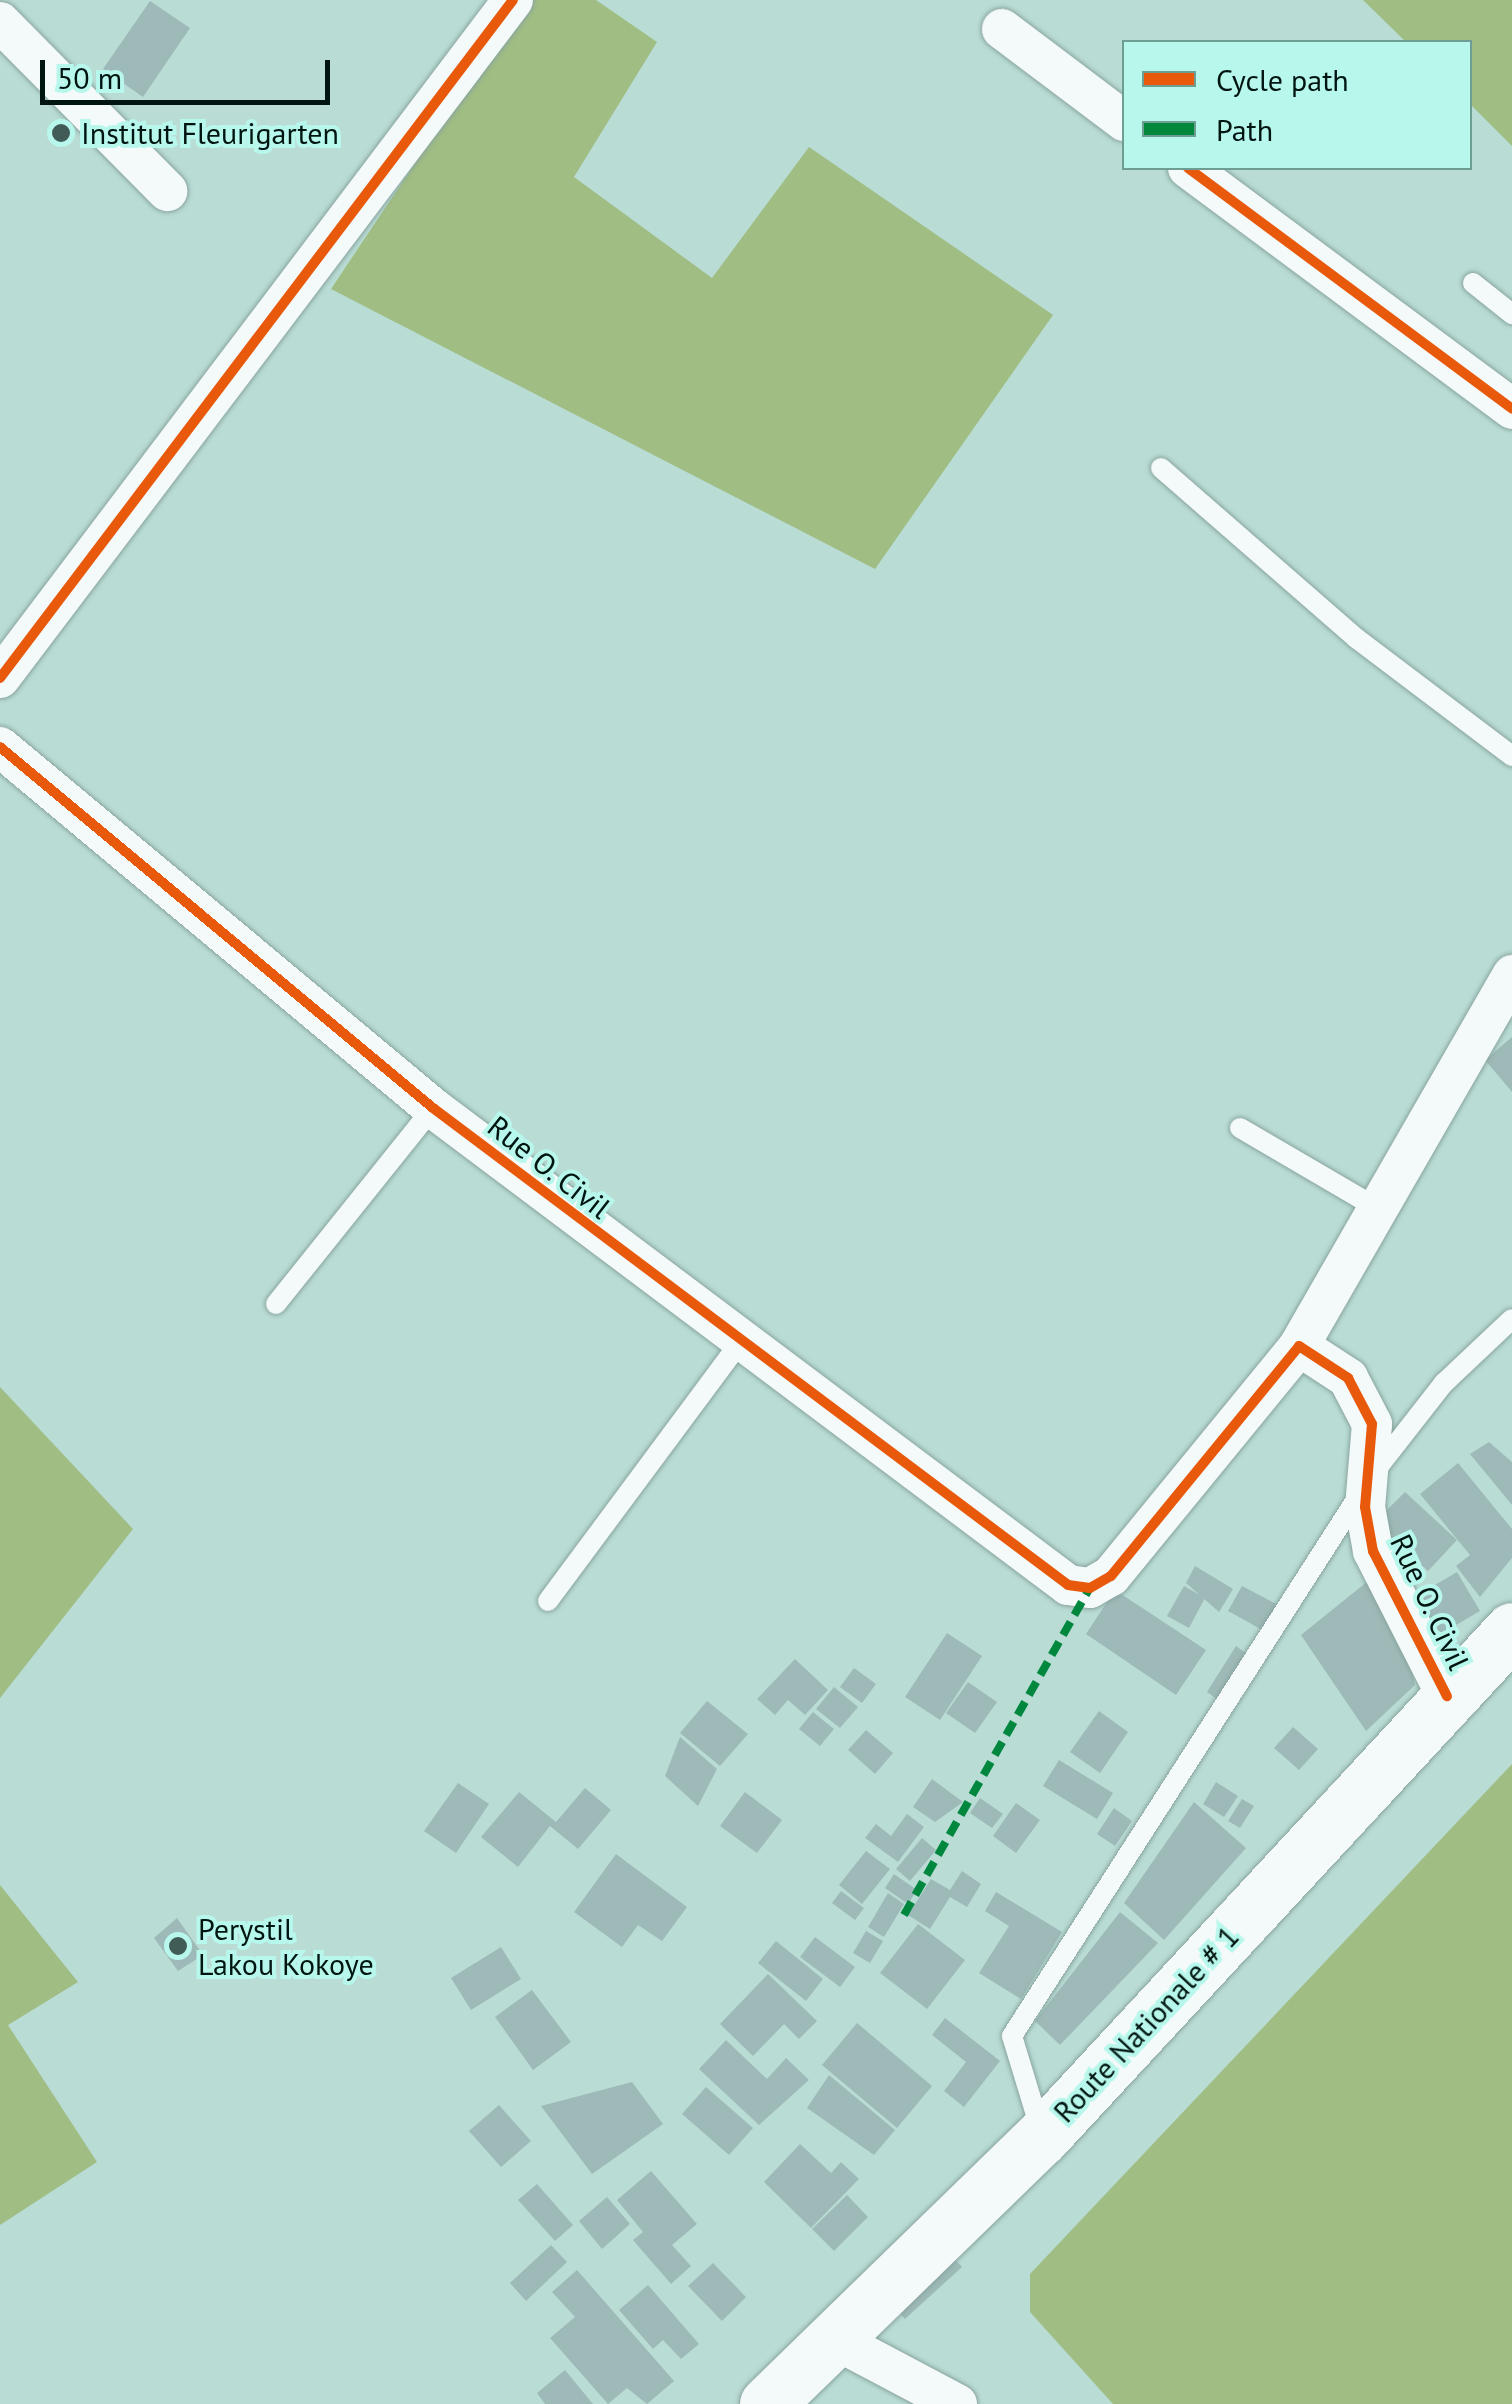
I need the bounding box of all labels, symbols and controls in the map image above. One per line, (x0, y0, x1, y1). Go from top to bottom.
scale bar (45, 40, 335, 102)
legend (1122, 40, 1472, 170)
text: 50 m (57, 58, 122, 97)
text: Cycle path (1216, 60, 1349, 99)
text: Path (1216, 110, 1273, 149)
place label: Institut Fleurigarten (81, 115, 339, 151)
marker: Institut Fleurigarten (50, 122, 72, 144)
street label: Rue O. Civil (480, 1107, 618, 1227)
street label: Rue O. Civil (1383, 1528, 1477, 1676)
place label: Perystil Lakou Kokoye (198, 1911, 374, 1982)
street label: Route Nationale # 1 (1046, 1918, 1246, 2130)
marker: Perystil Lakou Kokoye (167, 1935, 189, 1957)

